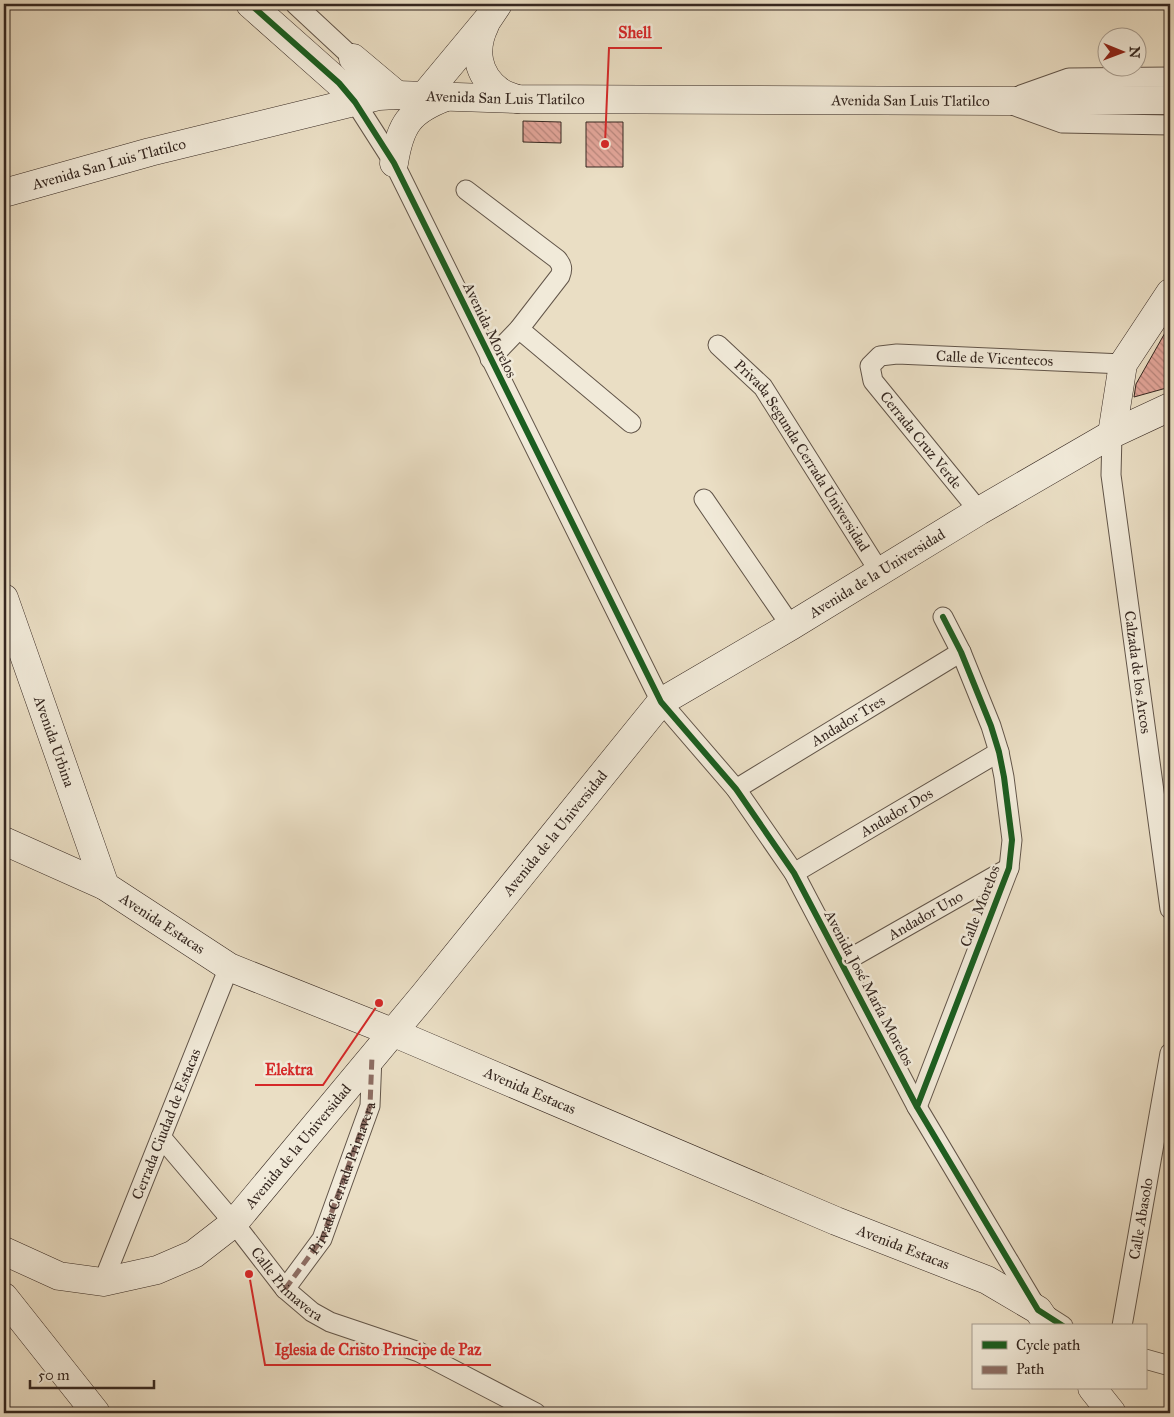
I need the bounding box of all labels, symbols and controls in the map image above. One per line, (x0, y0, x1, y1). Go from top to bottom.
callout: Shell (609, 17, 662, 48)
text: Shell (618, 23, 652, 42)
north arrow (1096, 28, 1146, 78)
text: N (1126, 46, 1143, 58)
street label: Avenida San Luis Tlatilco (425, 87, 585, 108)
street label: Avenida San Luis Tlatilco (830, 91, 990, 110)
street label: Avenida San Luis Tlatilco (29, 134, 188, 194)
street label: Avenida Morelos (459, 278, 521, 381)
street label: Calle de Vicentecos (936, 347, 1054, 370)
street label: Privada Segunda Cerrada Universidad (731, 356, 874, 555)
street label: Cerrada Cruz Verde (876, 388, 966, 492)
street label: Avenida de la Universidad (805, 525, 949, 622)
street label: Calzada de los Arcos (1121, 610, 1155, 735)
street label: Andador Tres (807, 692, 888, 751)
street label: Avenida Urbina (30, 693, 79, 790)
street label: Avenida de la Universidad (498, 766, 611, 900)
street label: Andador Dos (856, 784, 936, 841)
street label: Calle Morelos (956, 863, 1004, 949)
street label: Andador Uno (884, 887, 966, 944)
street label: Avenida Estacas (115, 889, 208, 958)
street label: Avenida José María Morelos (819, 906, 918, 1069)
street label: Cerrada Ciudad de Estacas (128, 1046, 204, 1202)
callout: Elektra (255, 1054, 323, 1085)
text: Elektra (265, 1060, 314, 1079)
street label: Avenida Estacas (480, 1063, 579, 1118)
street label: Avenida de la Universidad (240, 1080, 355, 1213)
street label: Privada Cerrada Primavera (304, 1101, 379, 1258)
street label: Calle Abasolo (1125, 1176, 1157, 1261)
street label: Avenida Estacas (853, 1221, 952, 1274)
street label: Calle Primavera (247, 1244, 326, 1325)
legend (972, 1324, 1146, 1390)
callout: Iglesia de Cristo Principe de Paz (265, 1334, 491, 1365)
text: Cycle path (1016, 1336, 1081, 1354)
text: Iglesia de Cristo Principe de Paz (275, 1340, 482, 1360)
scale bar (30, 1357, 154, 1389)
text: Path (1016, 1360, 1045, 1378)
text: 50 m (38, 1366, 70, 1384)

